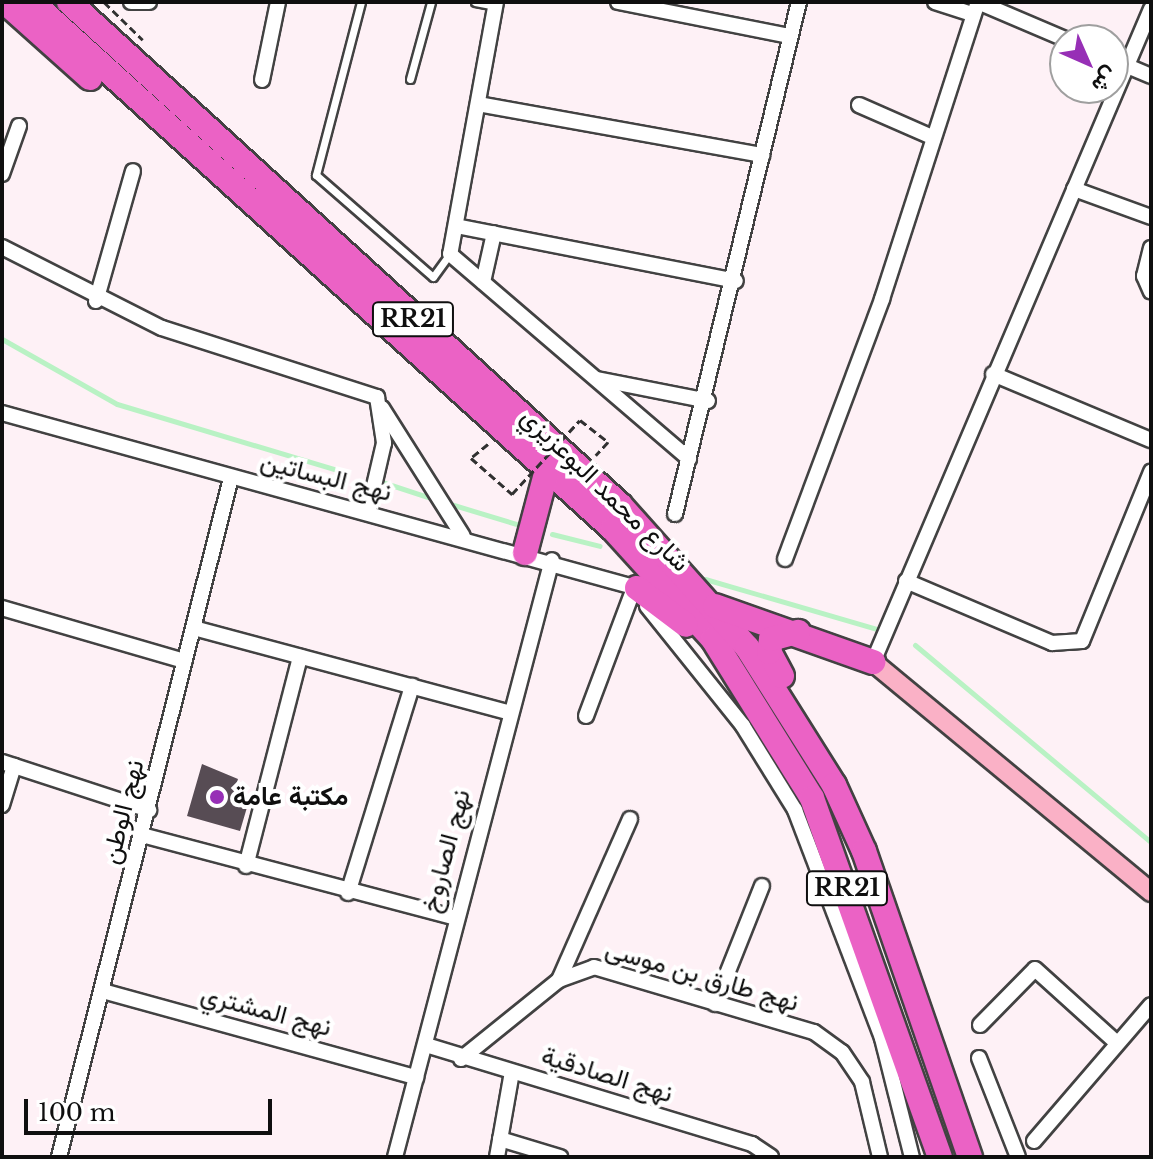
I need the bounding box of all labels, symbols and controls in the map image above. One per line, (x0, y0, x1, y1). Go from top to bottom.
north arrow (1049, 24, 1129, 104)
text: ش (1086, 61, 1124, 99)
road number: RR21 (371, 299, 455, 339)
street label: شارع محمد البوعزيزي (514, 401, 696, 579)
street label: نهج البساتين (257, 446, 395, 508)
street label: نهج الوطن (95, 757, 151, 867)
place label: مكتبة عامة (233, 781, 348, 813)
street label: نهج الصاروخ (415, 786, 477, 916)
marker: مكتبة عامة (208, 788, 226, 806)
road number: RR21 (805, 868, 889, 908)
street label: نهج طارق بن موسى (602, 933, 802, 1019)
street label: نهج المشتري (197, 979, 335, 1043)
street label: نهج الصادقية (538, 1040, 676, 1110)
scale bar (28, 1083, 276, 1133)
text: 100 m (38, 1098, 116, 1127)

